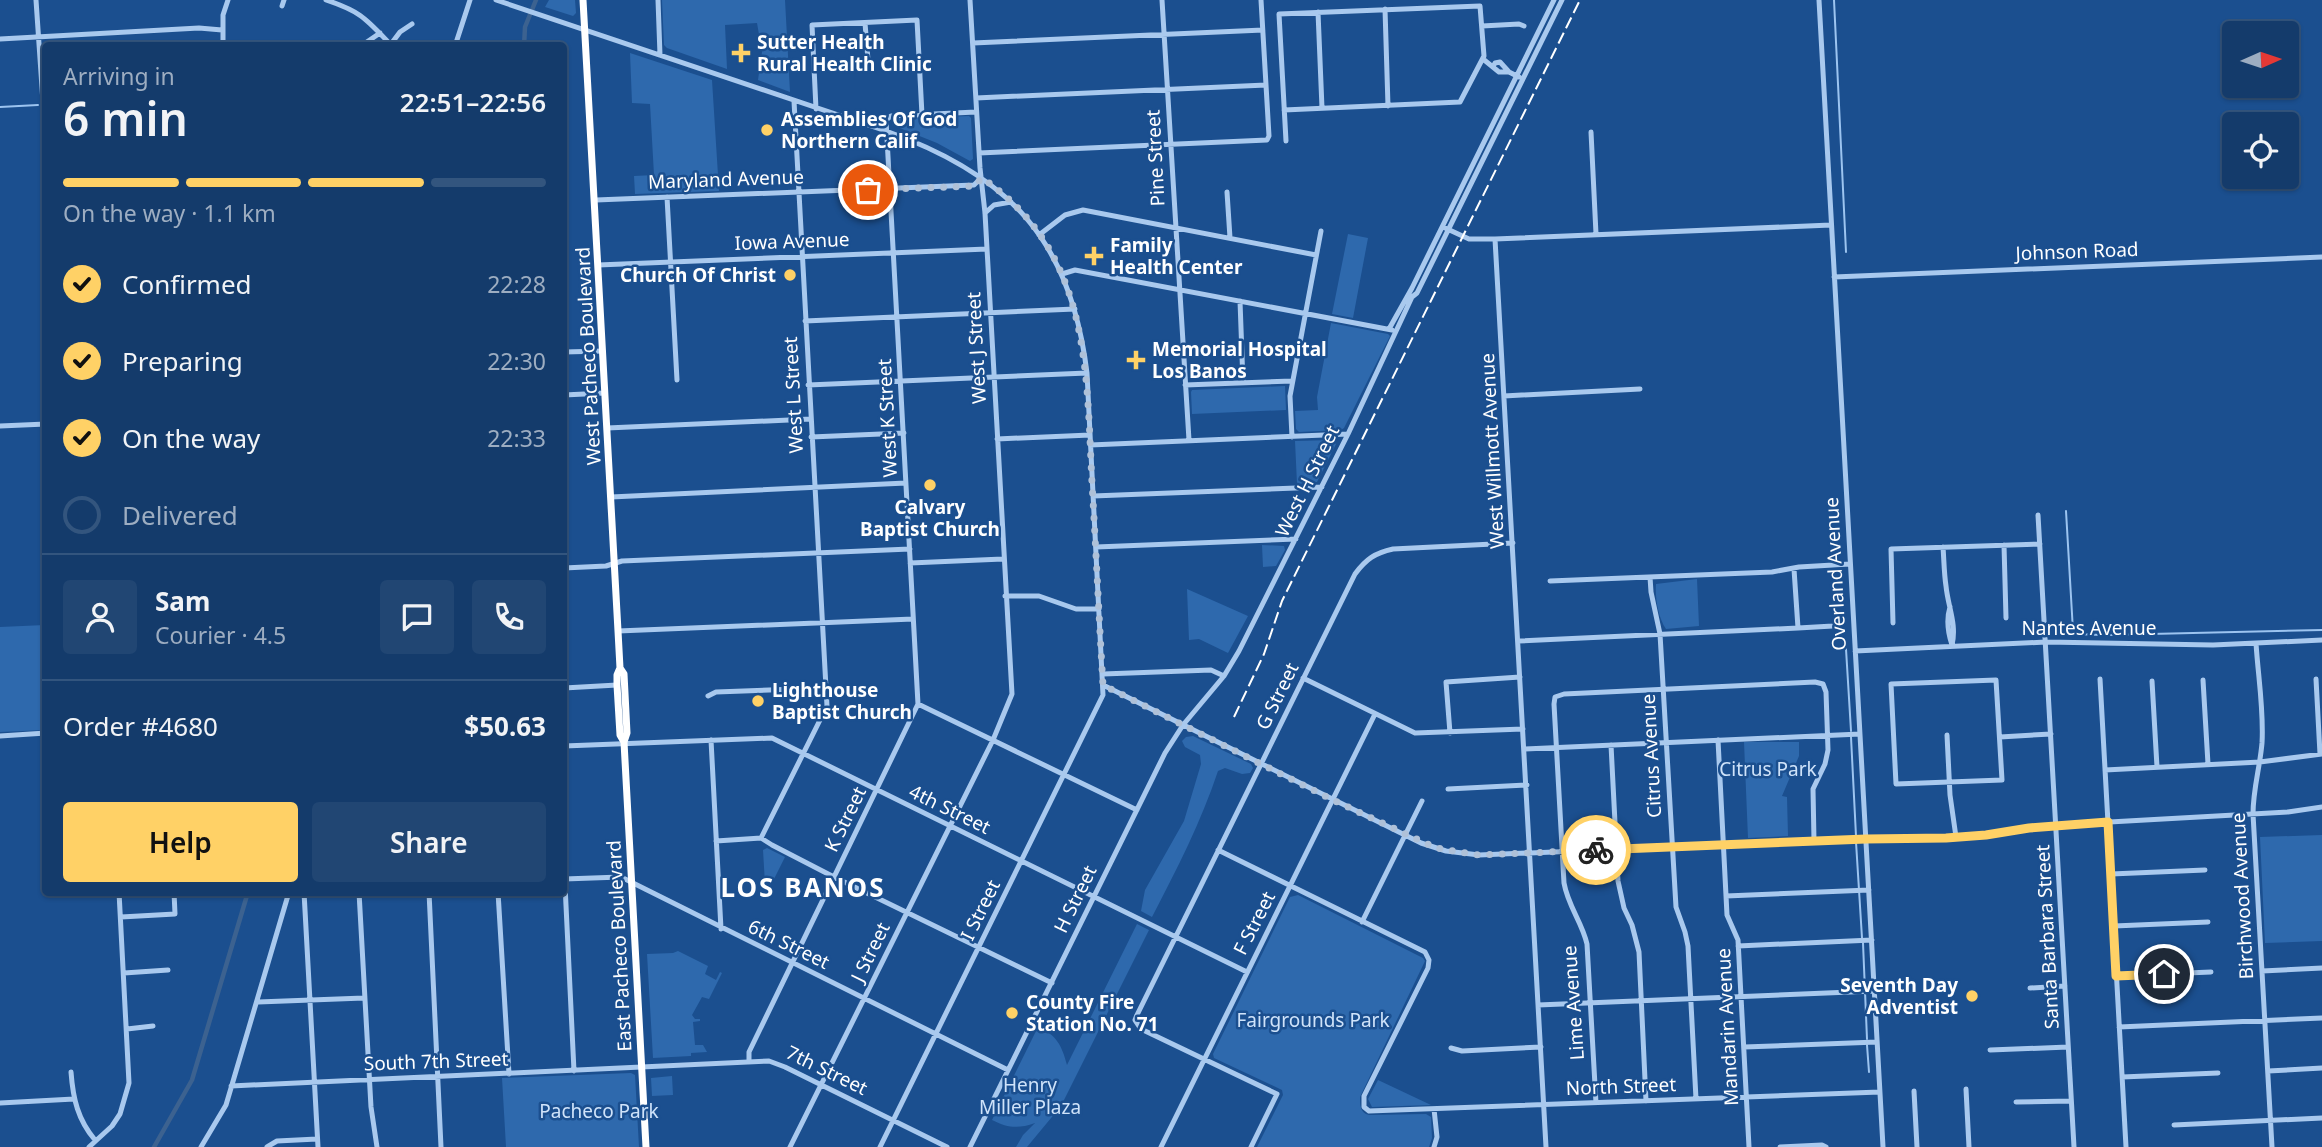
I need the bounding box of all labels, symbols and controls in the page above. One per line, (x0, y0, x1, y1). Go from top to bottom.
north arrow (2222, 21, 2300, 98)
map controls (2222, 21, 2299, 189)
place label: Sutter Health Rural Health Clinic (757, 29, 932, 77)
marker: Sutter Health Rural Health Clinic (731, 43, 751, 63)
text: Arriving in (63, 60, 175, 92)
text: 22:51–22:56 (400, 84, 546, 120)
text: 6 min (63, 87, 188, 149)
place label: Assemblies Of God Northern Calif (781, 106, 957, 154)
street label: Pine Street (1139, 109, 1171, 207)
button: locate (2222, 112, 2299, 189)
marker: Assemblies Of God Northern Calif (759, 122, 775, 138)
pin (838, 160, 898, 220)
street label: Maryland Avenue (648, 163, 804, 195)
icon: bag (849, 171, 887, 209)
text: On the way · 1.1 km (63, 197, 276, 229)
street label: Iowa Avenue (734, 226, 850, 256)
place label: Family Health Center (1110, 232, 1243, 280)
street label: Johnson Road (2013, 236, 2139, 266)
street label: West Pacheco Boulevard (569, 246, 607, 466)
marker: Family Health Center (1084, 246, 1104, 266)
place label: Church Of Christ (620, 262, 776, 288)
icon: check (63, 265, 101, 303)
text: Confirmed (122, 266, 252, 302)
marker: Church Of Christ (782, 267, 798, 283)
text: 22:28 (487, 268, 546, 300)
street label: West J Street (960, 291, 992, 405)
street label: West L Street (777, 336, 809, 454)
place label: Memorial Hospital Los Banos (1152, 336, 1327, 384)
icon: check (63, 342, 101, 380)
text: Preparing (122, 343, 243, 379)
text: 22:30 (487, 345, 546, 377)
marker: Memorial Hospital Los Banos (1126, 350, 1146, 370)
street label: West Willmott Avenue (1474, 352, 1510, 550)
street label: West K Street (871, 358, 903, 478)
icon: check (63, 419, 101, 457)
text: On the way (122, 420, 260, 456)
street label: West H Street (1269, 421, 1345, 541)
text: 22:33 (487, 422, 546, 454)
marker: Calvary Baptist Church (922, 477, 938, 493)
place label: Calvary Baptist Church (860, 494, 1000, 542)
text: Delivered (122, 497, 238, 533)
street label: Overland Avenue (1818, 497, 1852, 651)
button: person (63, 580, 137, 654)
button: chat (380, 580, 454, 654)
button: phone (472, 580, 546, 654)
text: Sam (155, 583, 210, 619)
street label: Nantes Avenue (2021, 615, 2157, 641)
text: Courier · 4.5 (155, 619, 286, 651)
street label: G Street (1250, 658, 1304, 734)
place label: Lighthouse Baptist Church (772, 677, 912, 725)
marker: Lighthouse Baptist Church (750, 693, 766, 709)
street label: Citrus Avenue (1635, 693, 1667, 819)
text: Order #4680 (63, 708, 218, 744)
text: $50.63 (464, 708, 546, 744)
park label: Citrus Park (1719, 756, 1817, 782)
street label: 4th Street (905, 778, 995, 840)
street label: K Street (818, 782, 872, 856)
button: Help (63, 802, 298, 882)
button: Share (312, 802, 546, 882)
street label: Birchwood Avenue (2225, 812, 2259, 980)
courier (1561, 815, 1631, 885)
icon: bike (1577, 831, 1615, 869)
street label: East Pacheco Boulevard (600, 840, 638, 1052)
street label: Santa Barbara Street (2029, 844, 2065, 1030)
street label: H Street (1048, 861, 1103, 937)
district label: LOS BANOS (721, 869, 885, 905)
street label: I Street (954, 875, 1006, 945)
street label: F Street (1227, 887, 1281, 959)
street label: 6th Street (744, 913, 834, 975)
street label: J Street (844, 918, 896, 988)
pin (2134, 944, 2194, 1004)
street label: Lime Avenue (1556, 945, 1590, 1061)
street label: Mandarin Avenue (1710, 947, 1744, 1107)
icon: home (2145, 955, 2183, 993)
place label: Seventh Day Adventist (1840, 972, 1958, 1020)
marker: Seventh Day Adventist (1964, 988, 1980, 1004)
place label: County Fire Station No. 71 (1026, 989, 1159, 1037)
marker: County Fire Station No. 71 (1004, 1005, 1020, 1021)
park label: Fairgrounds Park (1236, 1007, 1390, 1033)
street label: 7th Street (782, 1039, 872, 1101)
street label: South 7th Street (363, 1045, 509, 1077)
street label: North Street (1565, 1071, 1677, 1101)
park label: Henry Miller Plaza (979, 1072, 1081, 1120)
park label: Pacheco Park (539, 1098, 659, 1124)

